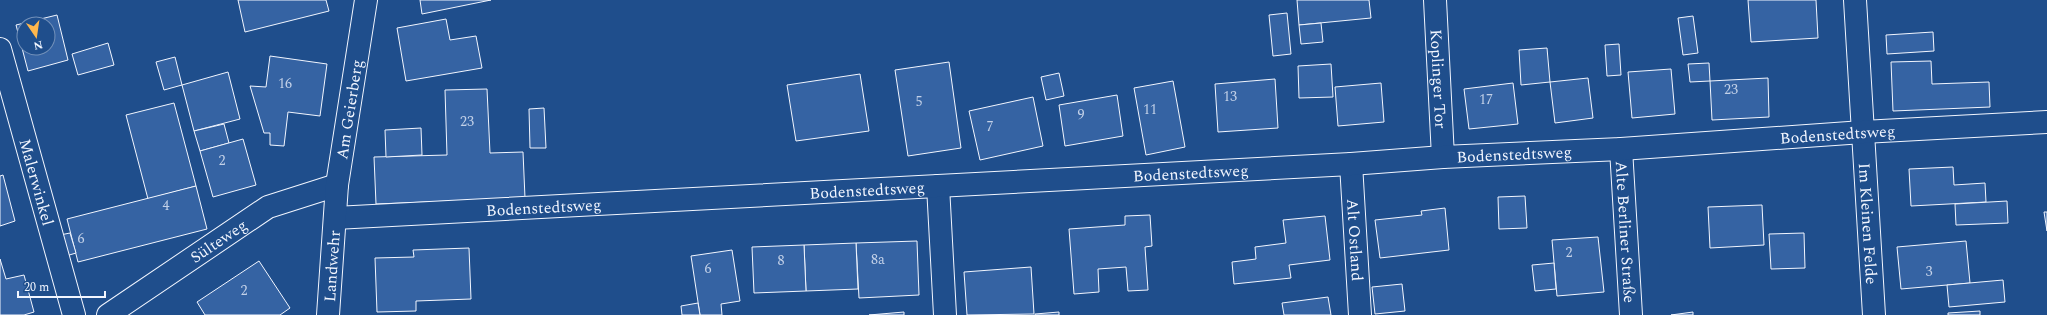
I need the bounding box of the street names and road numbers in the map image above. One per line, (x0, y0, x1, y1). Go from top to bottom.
street label: Koplinger Tor (1424, 29, 1453, 129)
street label: Am Geierberg (330, 58, 370, 161)
street label: Bodenstedtsweg (1779, 119, 1896, 151)
street label: Malerwinkel (12, 136, 60, 229)
street label: Bodenstedtsweg (1456, 140, 1573, 169)
street label: Bodenstedtsweg (1132, 158, 1249, 189)
street label: Alte Berliner Straße (1609, 160, 1641, 304)
street label: Im Kleinen Felde (1852, 162, 1883, 285)
street label: Bodenstedtsweg (809, 176, 926, 206)
street label: Bodenstedtsweg (485, 193, 602, 223)
street label: Alt Ostland (1340, 198, 1369, 282)
street label: Sülteweg (185, 214, 252, 269)
street label: Landwehr (318, 230, 347, 303)

